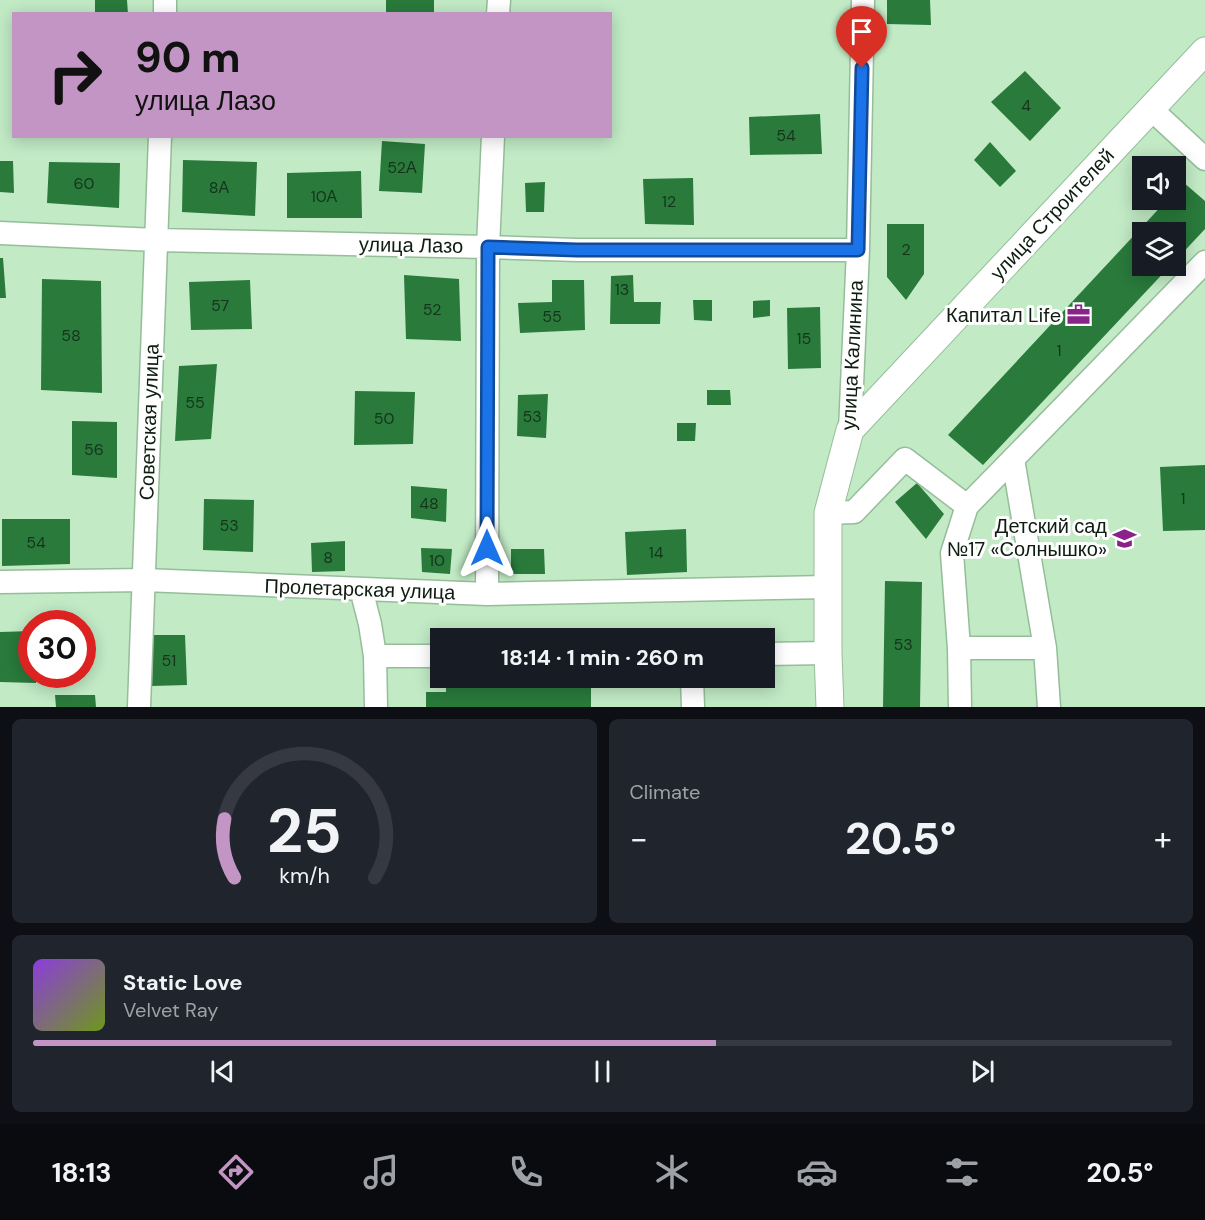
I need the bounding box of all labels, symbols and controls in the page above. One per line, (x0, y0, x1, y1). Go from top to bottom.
pin (836, 6, 887, 68)
icon: arrive (845, 15, 878, 48)
text: 90 m (135, 30, 241, 85)
icon: right (36, 36, 114, 114)
text: улица Лазо (135, 83, 276, 118)
house number: 4 (1021, 95, 1031, 116)
house number: 54 (776, 125, 796, 146)
street label: улица Строителей (984, 143, 1120, 285)
map controls (1132, 156, 1186, 276)
button: sound (1132, 156, 1186, 210)
house number: 52А (387, 157, 417, 178)
house number: 60 (74, 173, 95, 194)
house number: 8А (209, 177, 230, 198)
house number: 10А (311, 186, 338, 207)
house number: 12 (662, 191, 676, 212)
button: layers (1132, 222, 1186, 276)
street label: улица Лазо (359, 231, 463, 259)
house number: 2 (901, 239, 911, 260)
street label: улица Калинина (835, 278, 869, 431)
house number: 13 (615, 279, 629, 300)
house number: 57 (211, 295, 229, 316)
house number: 52 (423, 299, 441, 320)
place label: Капитал Life (946, 302, 1061, 328)
office icon: Капитал Life (1066, 302, 1092, 328)
house number: 55 (542, 306, 562, 327)
house number: 58 (61, 325, 81, 346)
house number: 15 (797, 328, 811, 349)
house number: 1 (1057, 340, 1062, 361)
street label: Советская улица (133, 342, 165, 501)
house number: 55 (185, 392, 205, 413)
house number: 53 (522, 406, 542, 427)
house number: 50 (374, 408, 394, 429)
house number: 56 (84, 439, 104, 460)
house number: 1 (1181, 488, 1186, 509)
house number: 48 (419, 493, 439, 514)
place label: Детский сад №17 «Солнышко» (947, 513, 1107, 562)
house number: 53 (219, 515, 239, 536)
position arrow (455, 516, 519, 580)
school or university icon: Детский сад №17 «Солнышко» (1112, 525, 1138, 551)
house number: 54 (26, 532, 46, 553)
house number: 14 (649, 542, 664, 563)
house number: 8 (323, 547, 333, 568)
house number: 10 (429, 550, 445, 571)
street label: Пролетарская улица (264, 573, 457, 605)
speed limit sign: 30 (18, 610, 96, 688)
house number: 53 (893, 634, 913, 655)
text: 18:14 · 1 min · 260 m (501, 643, 704, 672)
house number: 51 (162, 650, 176, 671)
text: Climate (630, 779, 700, 805)
text: 25 (267, 790, 342, 871)
text: 20.5° (845, 809, 956, 868)
text: − (630, 817, 648, 860)
text: + (1154, 817, 1172, 860)
text: km/h (279, 862, 330, 890)
text: Static Love (123, 968, 243, 997)
text: Velvet Ray (123, 997, 218, 1023)
icon: previous (206, 1055, 239, 1088)
icon: pause (586, 1055, 619, 1088)
icon: next (966, 1055, 999, 1088)
icon: directions (215, 1151, 257, 1193)
icon: music (360, 1151, 402, 1193)
icon: phone (505, 1151, 547, 1193)
icon: climate (651, 1151, 693, 1193)
icon: car (796, 1151, 838, 1193)
icon: filters (941, 1151, 983, 1193)
text: 18:13 (52, 1155, 112, 1190)
text: 20.5° (1087, 1155, 1153, 1190)

